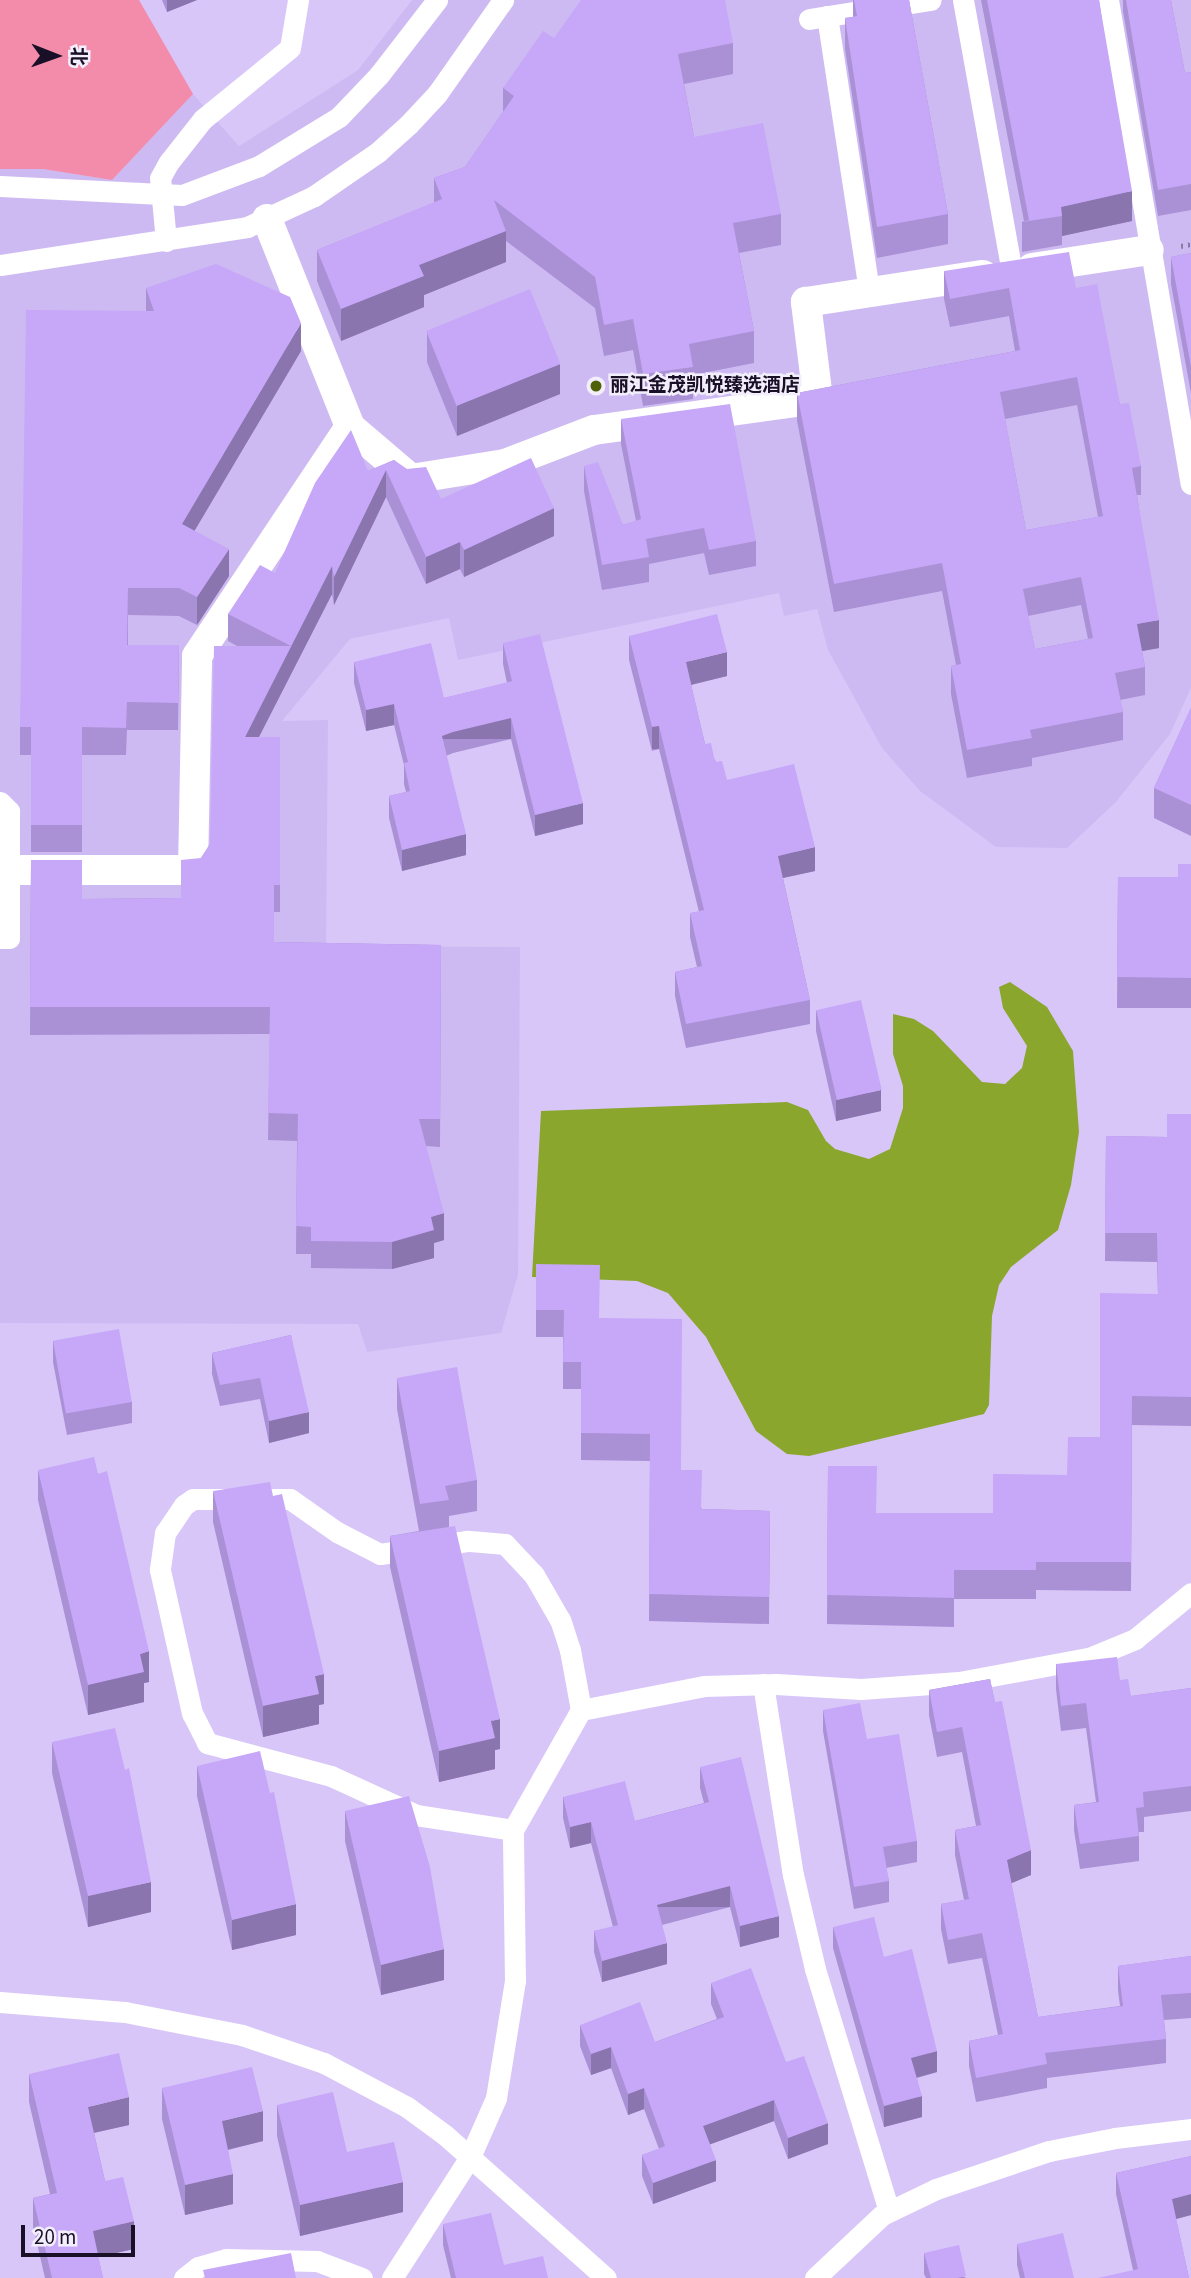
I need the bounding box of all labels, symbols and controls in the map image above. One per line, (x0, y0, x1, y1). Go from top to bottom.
north arrow (21, 21, 91, 91)
text: 北 (64, 47, 91, 66)
place label: 丽江金茂凯悦臻选酒店 (610, 375, 800, 397)
marker: 丽江金茂凯悦臻选酒店 (588, 378, 604, 394)
scale bar (24, 2212, 138, 2256)
text: 20 m (34, 2222, 76, 2252)

